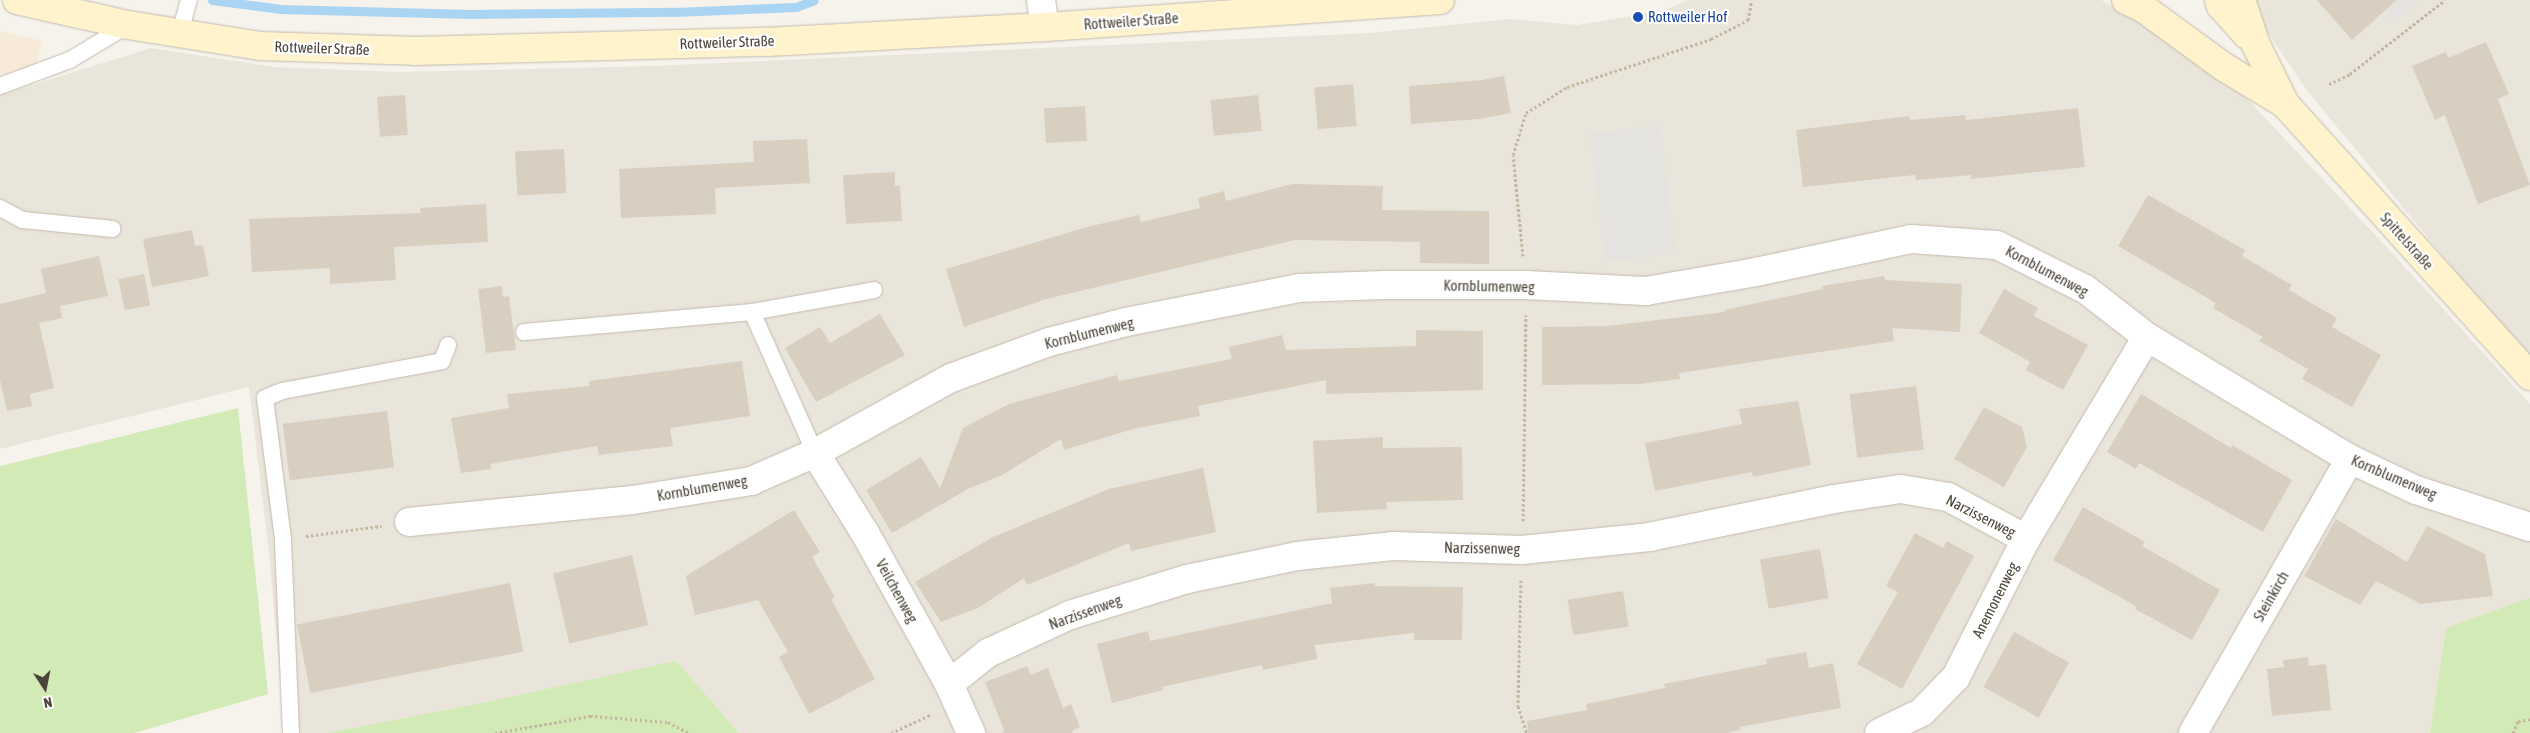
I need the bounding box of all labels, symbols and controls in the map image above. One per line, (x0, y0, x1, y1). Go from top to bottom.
place label: Rottweiler Hof (1648, 8, 1727, 26)
street label: Rottweiler Straße (1083, 9, 1179, 33)
marker: Rottweiler Hof (1632, 11, 1644, 23)
street label: Rottweiler Straße (679, 31, 775, 53)
street label: Rottweiler Straße (274, 37, 370, 59)
street label: Spittelstraße (2377, 209, 2437, 273)
street label: Kornblumenweg (2003, 242, 2091, 300)
street label: Kornblumenweg (1443, 276, 1535, 296)
street label: Kornblumenweg (1043, 313, 1135, 353)
street label: Kornblumenweg (2349, 451, 2439, 503)
street label: Kornblumenweg (656, 471, 748, 505)
street label: Narzissenweg (1943, 491, 2019, 541)
street label: Narzissenweg (1444, 538, 1520, 558)
street label: Veilchenweg (872, 556, 922, 626)
street label: Anemonenweg (1968, 559, 2022, 641)
street label: Steinkirch (2249, 568, 2293, 624)
street label: Narzissenweg (1046, 591, 1124, 633)
north arrow (20, 663, 70, 713)
text: N (42, 694, 53, 711)

